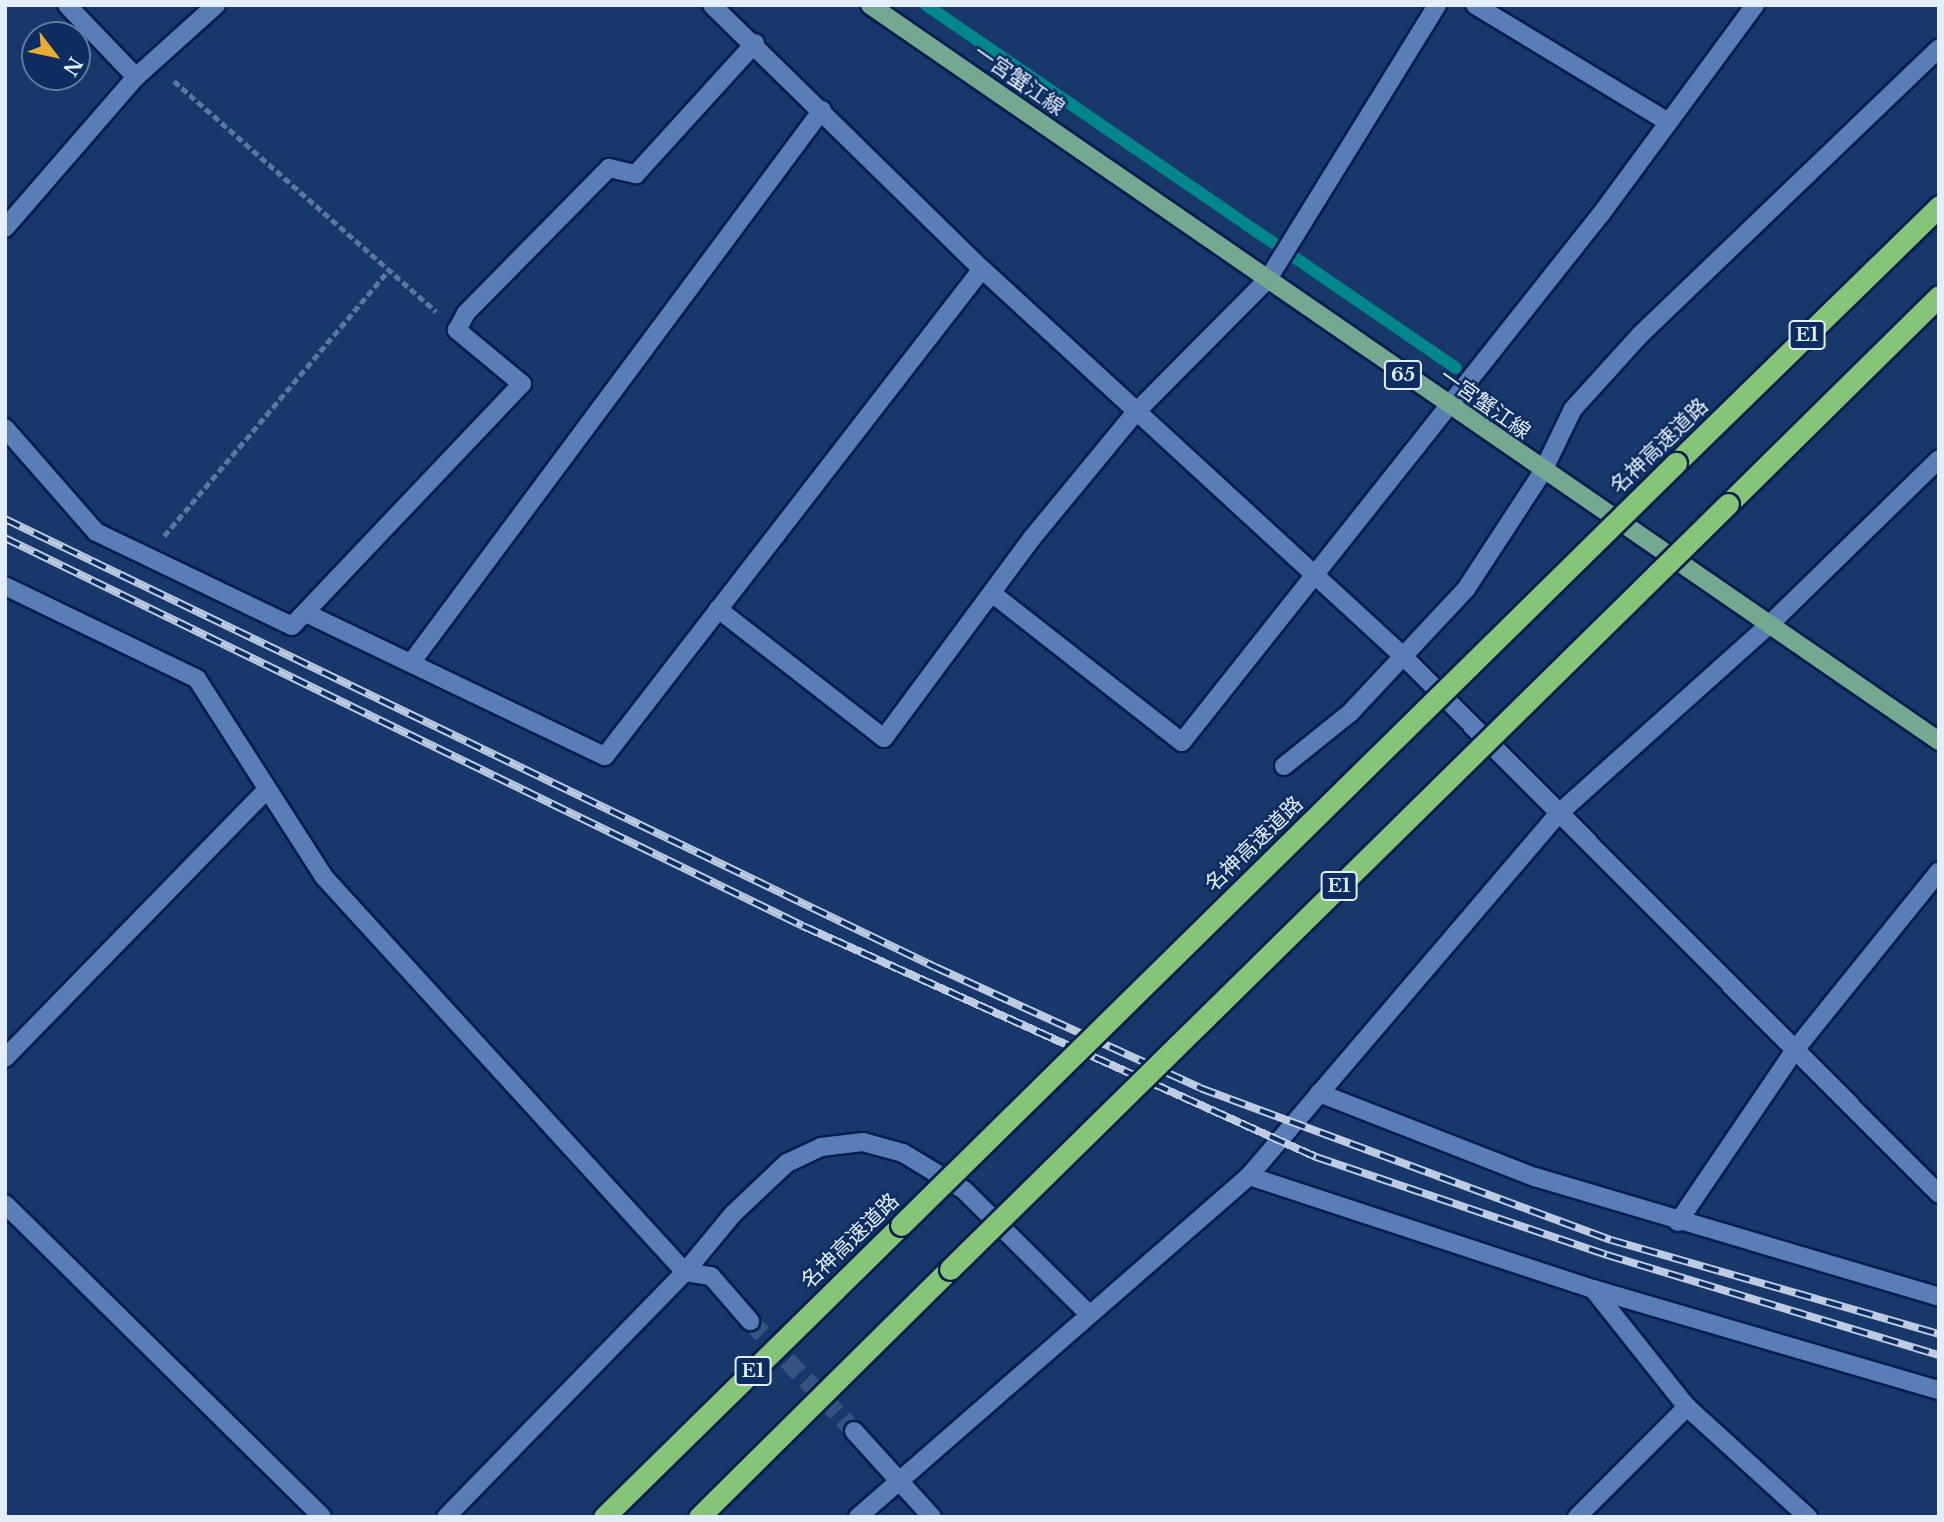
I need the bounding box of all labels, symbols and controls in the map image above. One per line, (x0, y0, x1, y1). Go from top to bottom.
north arrow (21, 21, 91, 91)
street label: 一宮蟹江線 (969, 40, 1069, 120)
text: N (58, 53, 87, 80)
road number: E1 (1788, 320, 1826, 350)
road number: 65 (1384, 360, 1422, 390)
street label: 一宮蟹江線 (1435, 364, 1535, 444)
street label: 名神高速道路 (1605, 393, 1713, 499)
street label: 名神高速道路 (1200, 791, 1308, 897)
road number: E1 (1320, 870, 1358, 902)
street label: 名神高速道路 (796, 1188, 904, 1294)
road number: E1 (734, 1356, 772, 1386)

